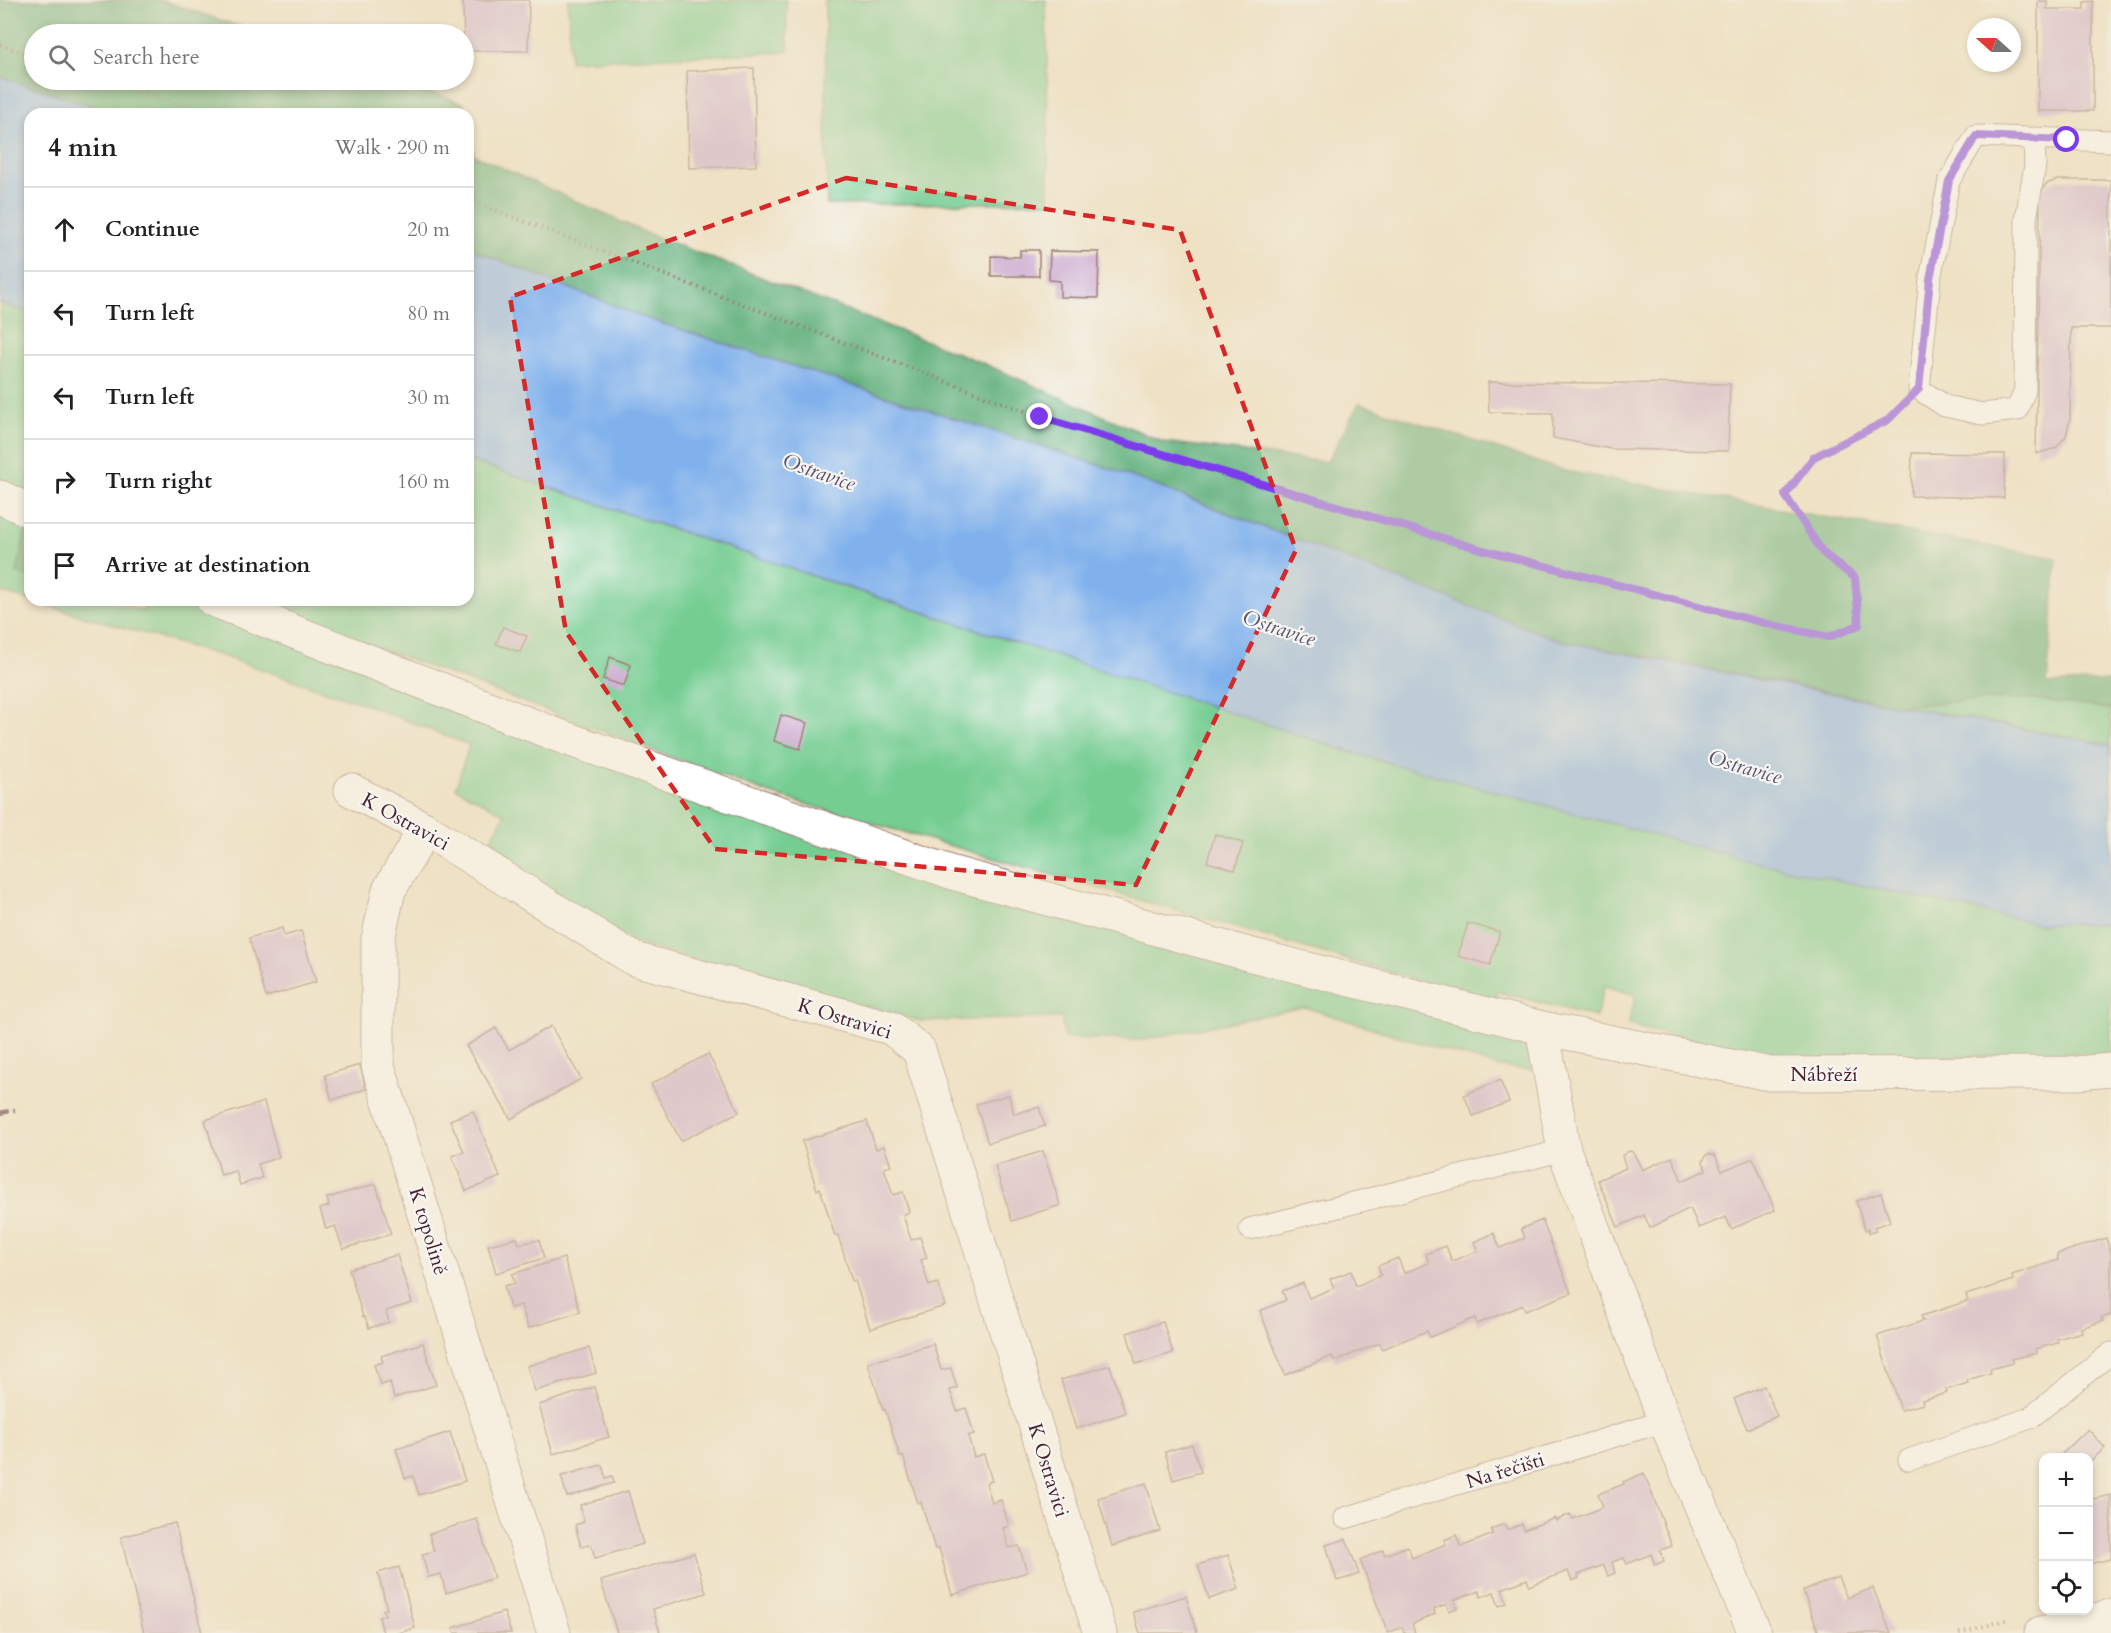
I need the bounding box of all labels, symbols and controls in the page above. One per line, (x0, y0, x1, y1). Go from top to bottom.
north arrow (1967, 18, 2021, 72)
search box (24, 24, 474, 90)
icon: search (45, 41, 78, 74)
text: Search here (93, 42, 200, 72)
route start (2053, 126, 2079, 152)
text: 4 min (48, 130, 117, 165)
text: Walk · 290 m (335, 134, 450, 161)
icon: ahead (48, 213, 81, 246)
text: Continue (105, 214, 200, 244)
text: 20 m (407, 216, 450, 243)
icon: left (48, 297, 81, 330)
text: Turn left (105, 298, 194, 328)
text: 80 m (407, 300, 450, 327)
icon: left (48, 381, 81, 414)
text: Turn left (105, 382, 194, 412)
text: 30 m (407, 384, 450, 411)
route end (1026, 403, 1052, 429)
water label: Ostravice (779, 447, 860, 499)
icon: right (48, 465, 81, 498)
text: Turn right (105, 466, 212, 496)
text: 160 m (397, 468, 450, 495)
icon: arrive (48, 549, 81, 582)
text: Arrive at destination (105, 550, 310, 580)
water label: Ostravice (1239, 603, 1320, 654)
water label: Ostravice (1705, 743, 1786, 792)
street label: K Ostravici (357, 786, 455, 857)
street label: K Ostravici (795, 991, 896, 1046)
street label: Nábřeží (1790, 1061, 1858, 1088)
street label: K topolině (402, 1184, 455, 1278)
street label: K Ostravici (1021, 1420, 1076, 1521)
street label: Na řečišti (1463, 1446, 1548, 1495)
map controls (2039, 1453, 2093, 1615)
button: + (2039, 1453, 2093, 1507)
button: − (2039, 1507, 2093, 1561)
button: locate (2039, 1561, 2093, 1615)

